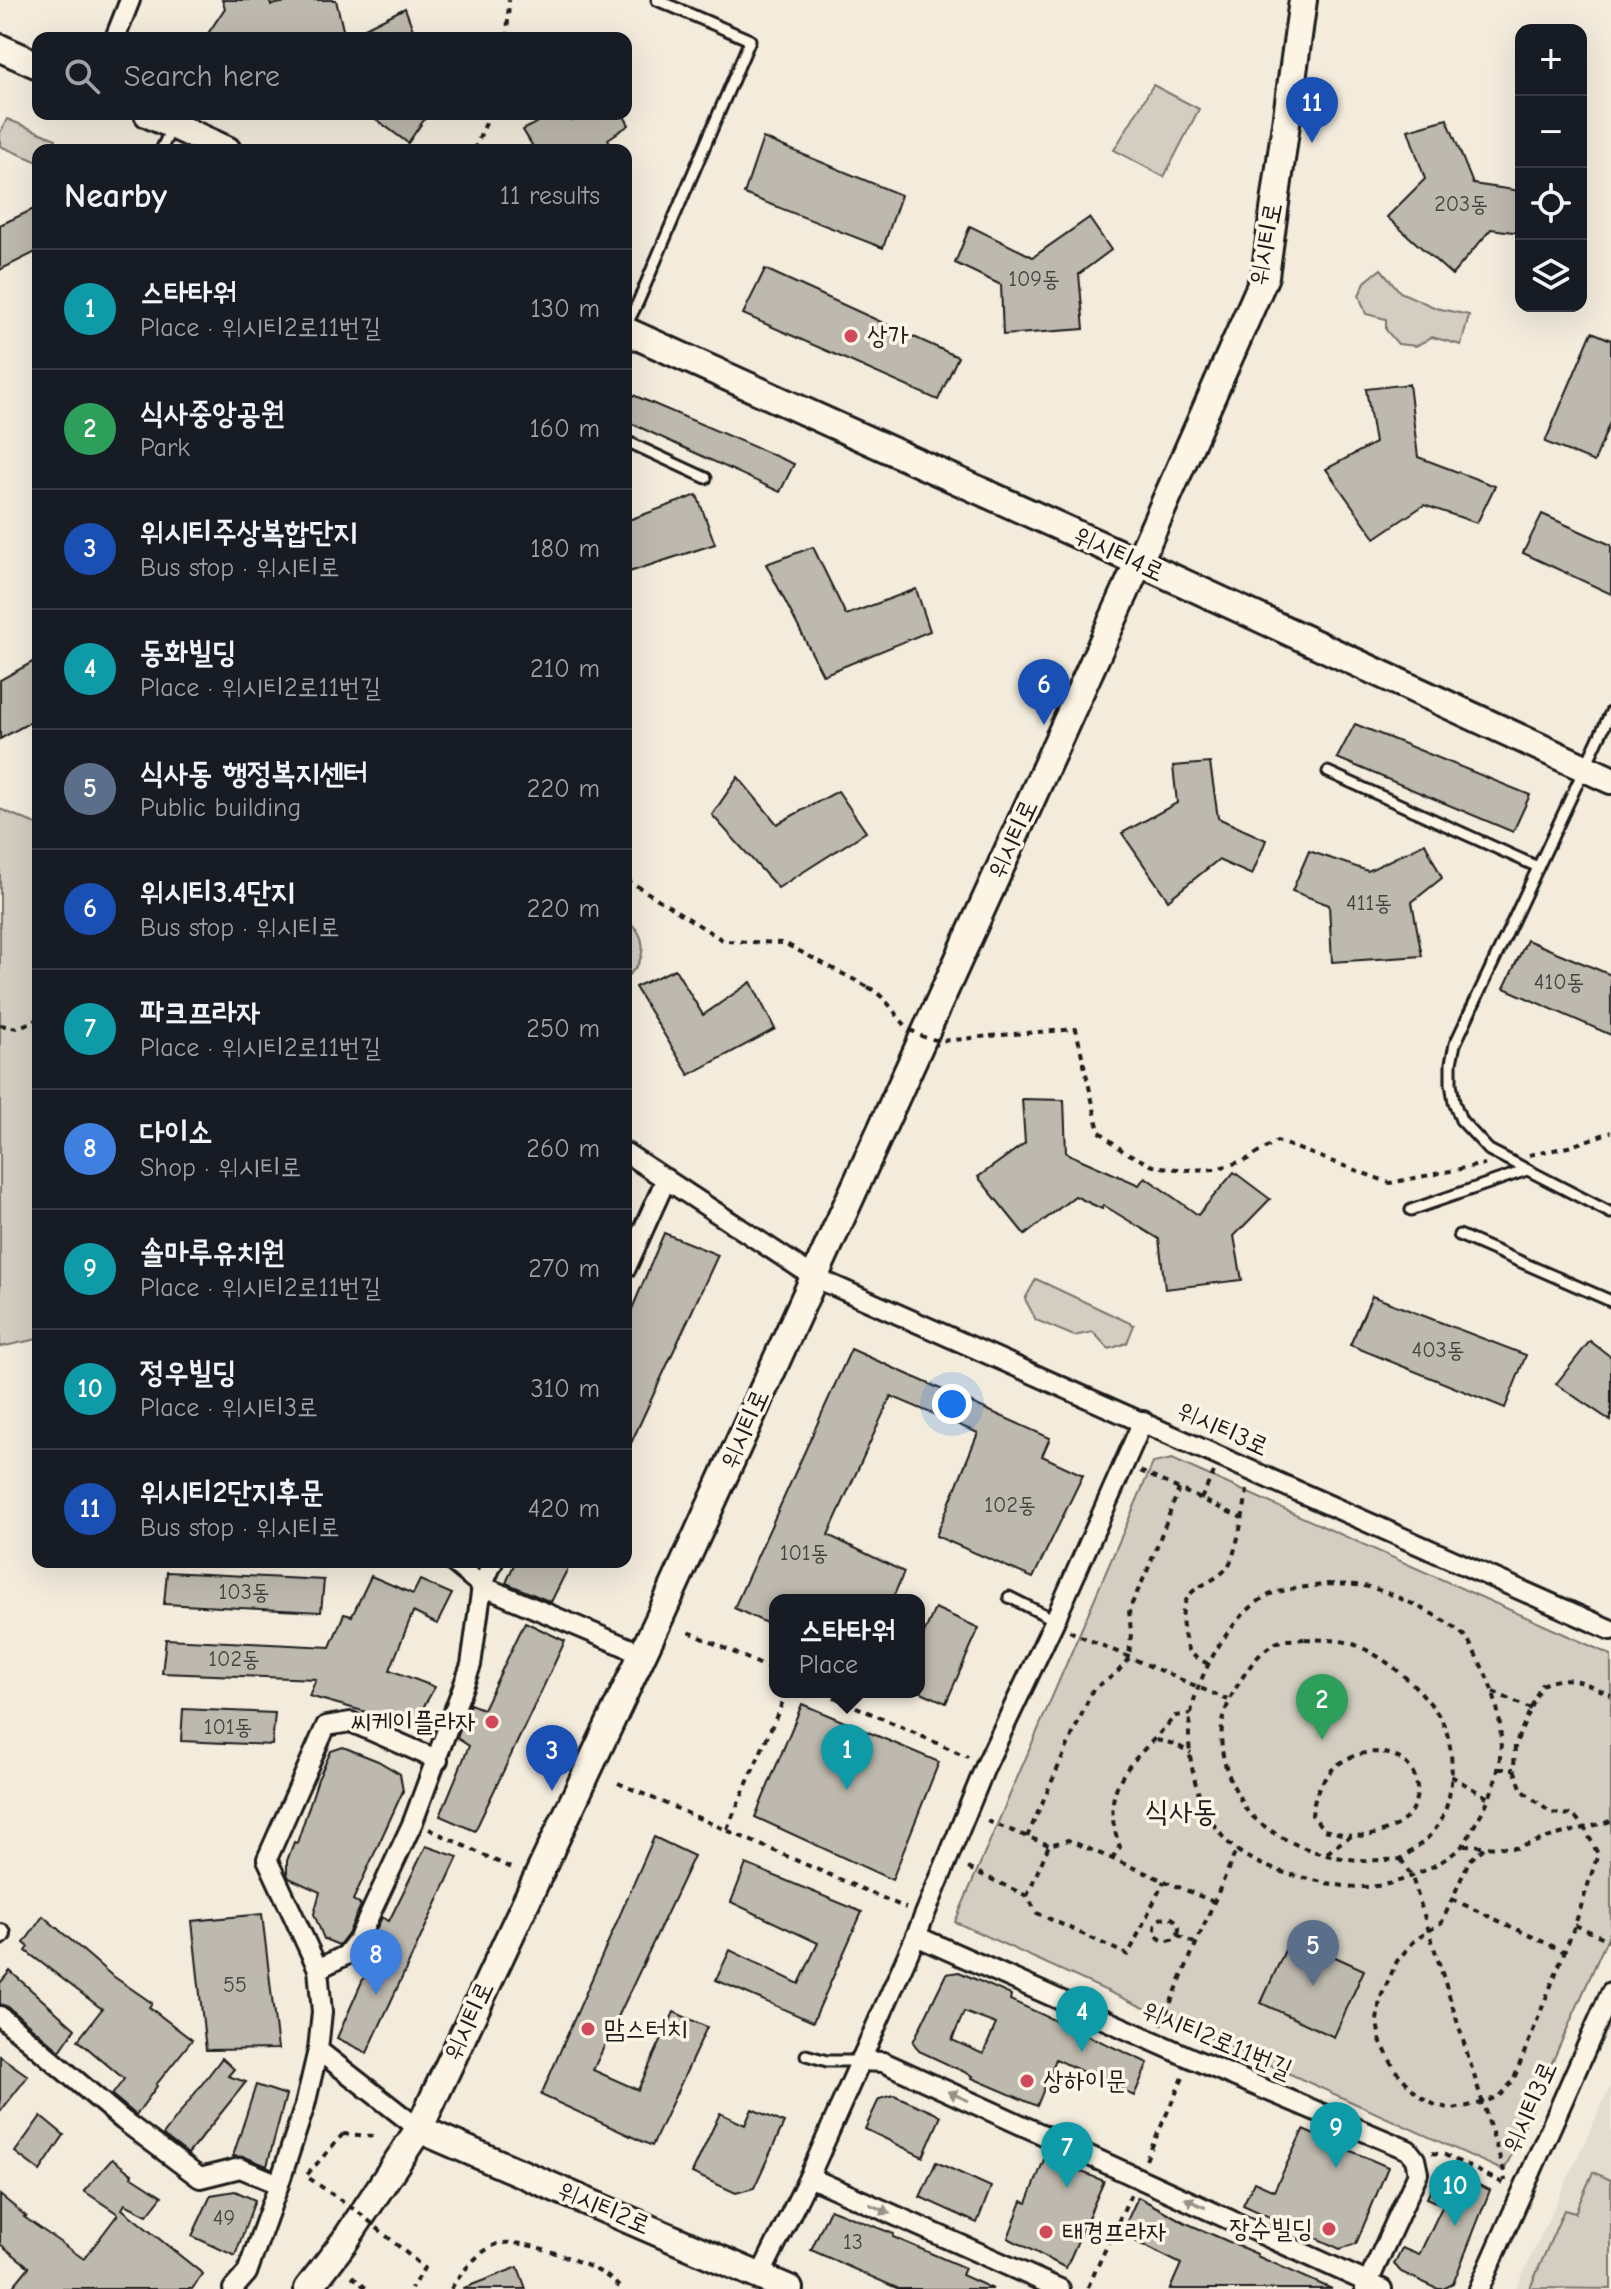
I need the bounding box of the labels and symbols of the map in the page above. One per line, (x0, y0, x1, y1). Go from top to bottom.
pin: 11 (1286, 77, 1338, 143)
house number: 203동 (1434, 191, 1488, 217)
street label: 위시티로 (1243, 200, 1289, 288)
house number: 109동 (1008, 266, 1060, 292)
place label: 상가 (867, 321, 909, 351)
marker: 상가 (842, 327, 860, 345)
street label: 위시티4로 (1069, 520, 1169, 588)
pin: 6 (1018, 659, 1070, 725)
street label: 위시티로 (982, 795, 1044, 883)
house number: 411동 (1346, 890, 1392, 916)
house number: 410동 (1534, 969, 1584, 995)
house number: 403동 (1412, 1337, 1464, 1363)
your location (932, 1384, 972, 1424)
street label: 위시티로 (714, 1385, 776, 1473)
street label: 위시티3로 (1173, 1396, 1273, 1462)
house number: 102동 (984, 1492, 1036, 1518)
house number: 101동 (780, 1540, 828, 1566)
house number: 103동 (219, 1579, 269, 1605)
house number: 102동 (208, 1646, 260, 1672)
pin: 2 (1296, 1674, 1348, 1740)
place label: 씨케이플라자 (350, 1707, 476, 1737)
marker: 씨케이플라자 (483, 1713, 501, 1731)
house number: 101동 (204, 1714, 252, 1740)
pin: 1 (821, 1724, 873, 1790)
pin: 3 (526, 1725, 578, 1791)
district label: 식사동 (1145, 1794, 1217, 1829)
pin: 5 (1287, 1920, 1339, 1986)
pin: 8 (350, 1929, 402, 1995)
house number: 55 (223, 1972, 247, 1998)
street label: 위시티로 (438, 1977, 500, 2065)
pin: 4 (1056, 1986, 1108, 2052)
street label: 위시티2로11번길 (1138, 1995, 1296, 2085)
place label: 맘스터치 (604, 2014, 688, 2044)
marker: 맘스터치 (579, 2020, 597, 2038)
street label: 위시티3로 (1497, 2057, 1563, 2157)
place label: 상하이문 (1043, 2066, 1127, 2096)
marker: 상하이문 (1018, 2072, 1036, 2090)
one-way arrow (946, 2089, 970, 2103)
pin: 9 (1310, 2102, 1362, 2168)
pin: 7 (1041, 2122, 1093, 2188)
pin: 10 (1429, 2160, 1481, 2226)
street label: 위시티2로 (553, 2175, 655, 2241)
one-way arrow (1183, 2196, 1207, 2210)
one-way arrow (868, 2202, 892, 2215)
house number: 49 (213, 2205, 235, 2231)
place label: 장수빌딩 (1229, 2214, 1313, 2244)
place label: 태경프라자 (1062, 2217, 1167, 2247)
marker: 장수빌딩 (1320, 2220, 1338, 2238)
marker: 태경프라자 (1037, 2223, 1055, 2241)
house number: 13 (843, 2229, 863, 2255)

